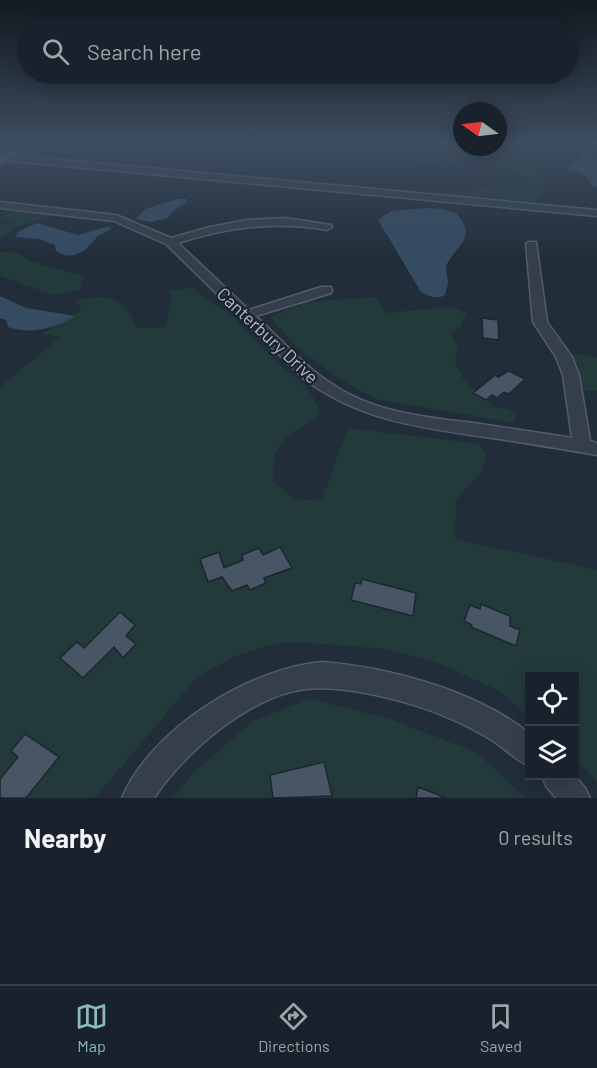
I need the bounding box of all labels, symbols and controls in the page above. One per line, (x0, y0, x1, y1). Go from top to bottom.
search box (18, 18, 579, 84)
icon: search (39, 35, 72, 68)
text: Search here (87, 38, 201, 64)
north arrow (453, 102, 507, 156)
street label: Canterbury Drive (213, 282, 323, 388)
map controls (525, 672, 579, 780)
button: locate (525, 672, 579, 726)
button: layers (525, 726, 579, 780)
text: Nearby (24, 822, 106, 853)
text: 0 results (498, 825, 573, 849)
tab: Map (75, 1000, 108, 1055)
tab: Directions (258, 1000, 330, 1055)
tab: Saved (480, 1000, 522, 1055)

